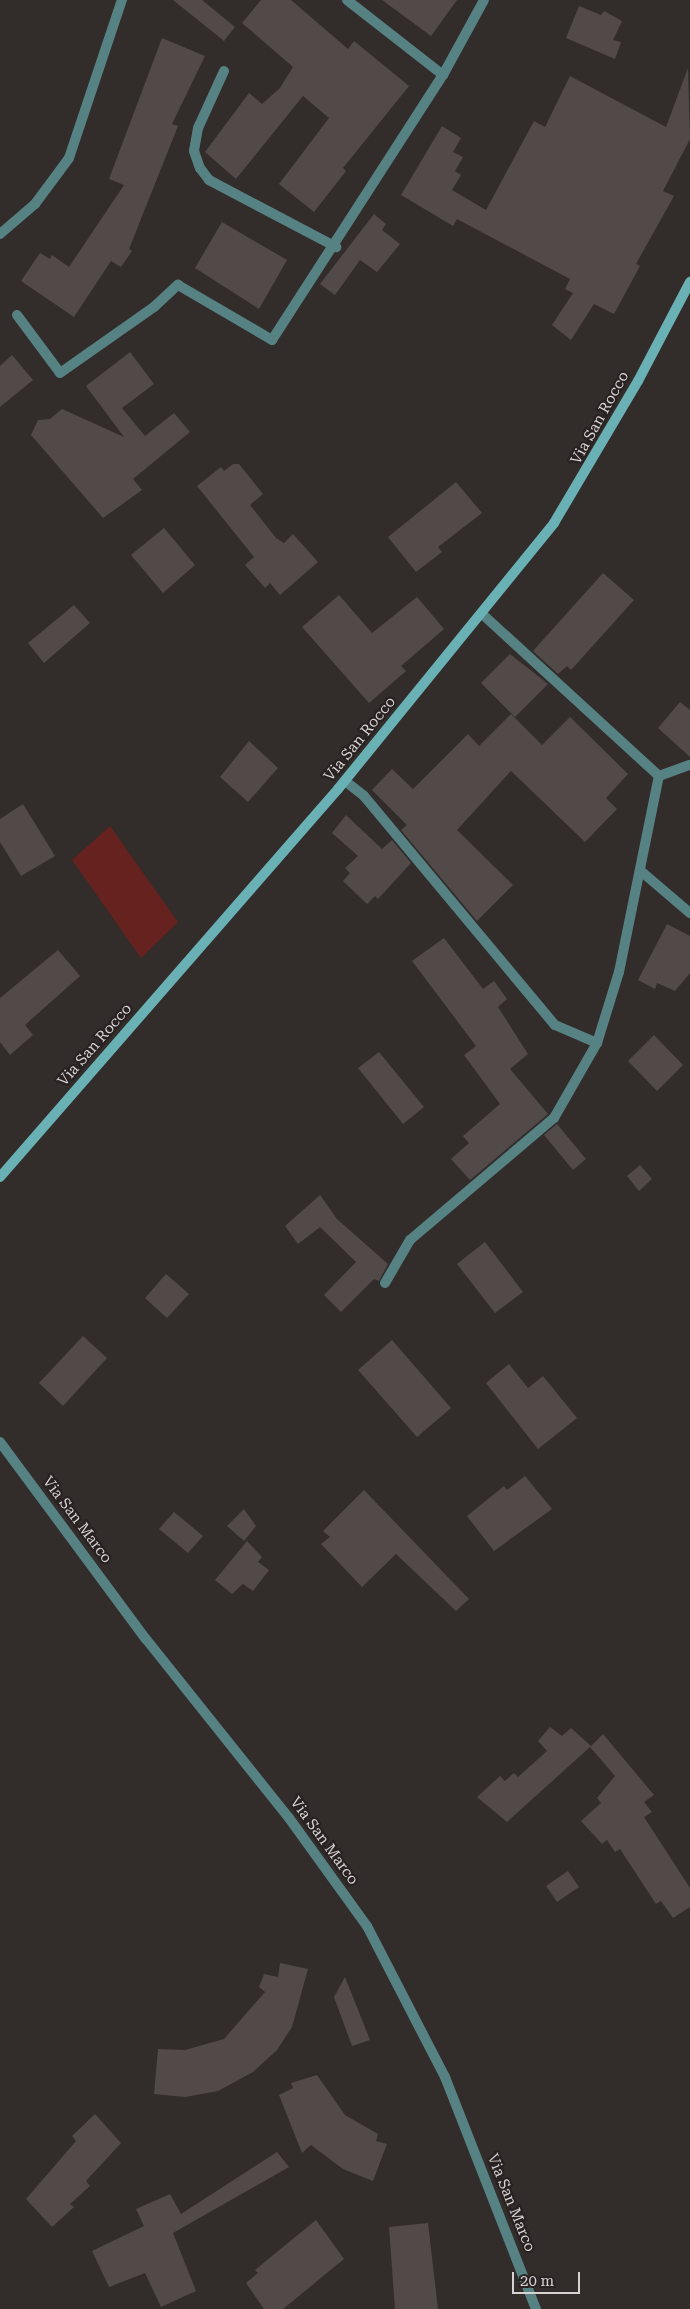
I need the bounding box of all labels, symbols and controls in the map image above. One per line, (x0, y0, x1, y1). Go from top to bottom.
street label: Via San Rocco (567, 368, 633, 468)
street label: Via San Rocco (320, 693, 400, 785)
street label: Via San Rocco (54, 1000, 136, 1090)
street label: Via San Marco (38, 1473, 116, 1567)
street label: Via San Marco (286, 1794, 362, 1888)
street label: Via San Marco (483, 2151, 539, 2255)
scale bar (515, 2262, 582, 2294)
text: 20 m (520, 2272, 554, 2290)

